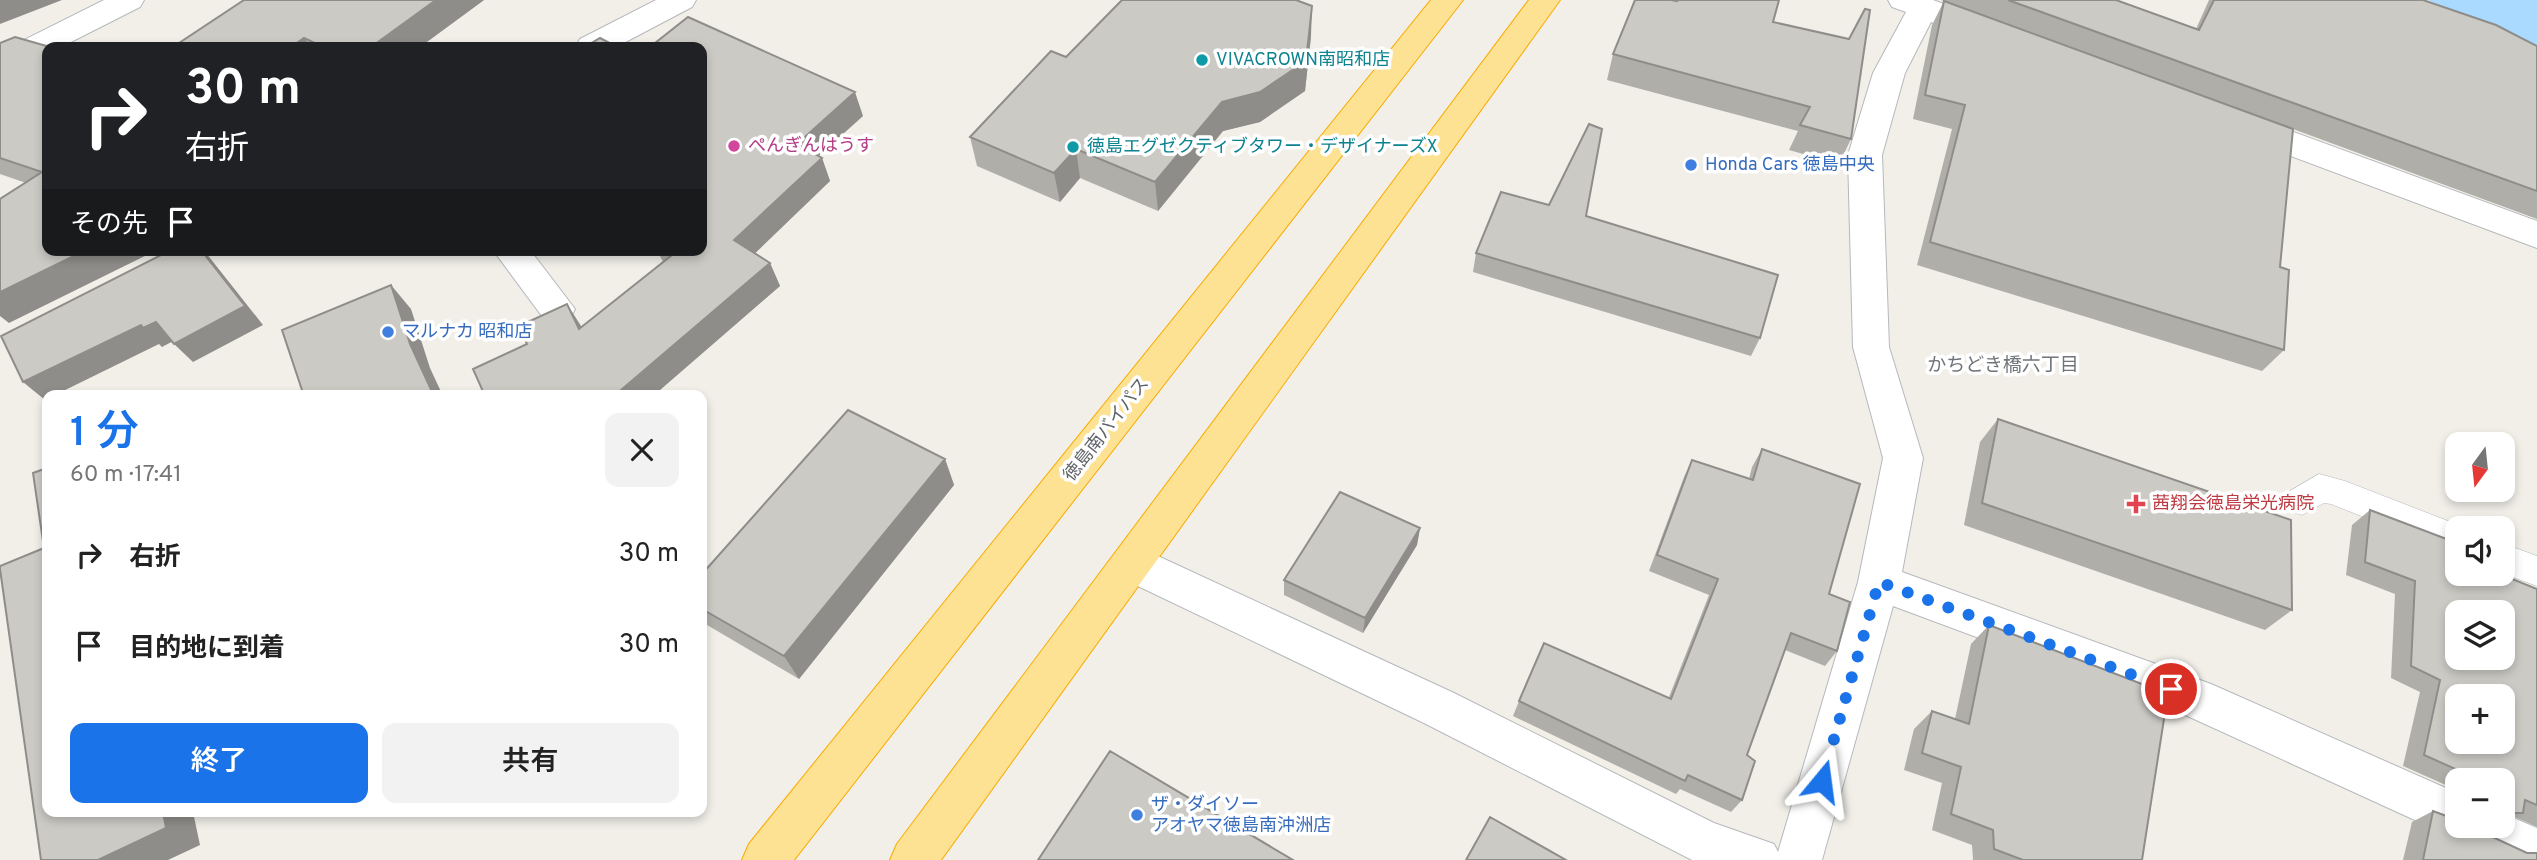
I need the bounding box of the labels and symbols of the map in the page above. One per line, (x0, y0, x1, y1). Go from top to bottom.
place label: VIVACROWN南昭和店 (1216, 49, 1390, 72)
marker: VIVACROWN南昭和店 (1194, 52, 1210, 68)
place label: ぺんぎんはうす (748, 135, 874, 158)
place label: 徳島エグゼクティブタワー・デザイナーズX (1087, 136, 1438, 159)
marker: ぺんぎんはうす (726, 138, 742, 154)
marker: 徳島エグゼクティブタワー・デザイナーズX (1065, 139, 1081, 155)
place label: Honda Cars 徳島中央 (1705, 154, 1875, 177)
marker: Honda Cars 徳島中央 (1683, 157, 1699, 173)
place label: マルナカ 昭和店 (402, 321, 532, 344)
marker: マルナカ 昭和店 (380, 324, 396, 340)
district label: かちどき橋六丁目 (1927, 354, 2079, 378)
street label: 徳島南バイパス (1059, 373, 1155, 487)
north arrow (2445, 432, 2515, 502)
place label: 茜翔会徳島栄光病院 (2152, 493, 2314, 516)
marker: 茜翔会徳島栄光病院 (2126, 494, 2146, 514)
pin (2141, 659, 2201, 719)
position arrow (1785, 744, 1859, 818)
place label: ザ・ダイソー アオヤマ徳島南沖洲店 (1151, 794, 1331, 838)
marker: ザ・ダイソー アオヤマ徳島南沖洲店 (1129, 807, 1145, 823)

